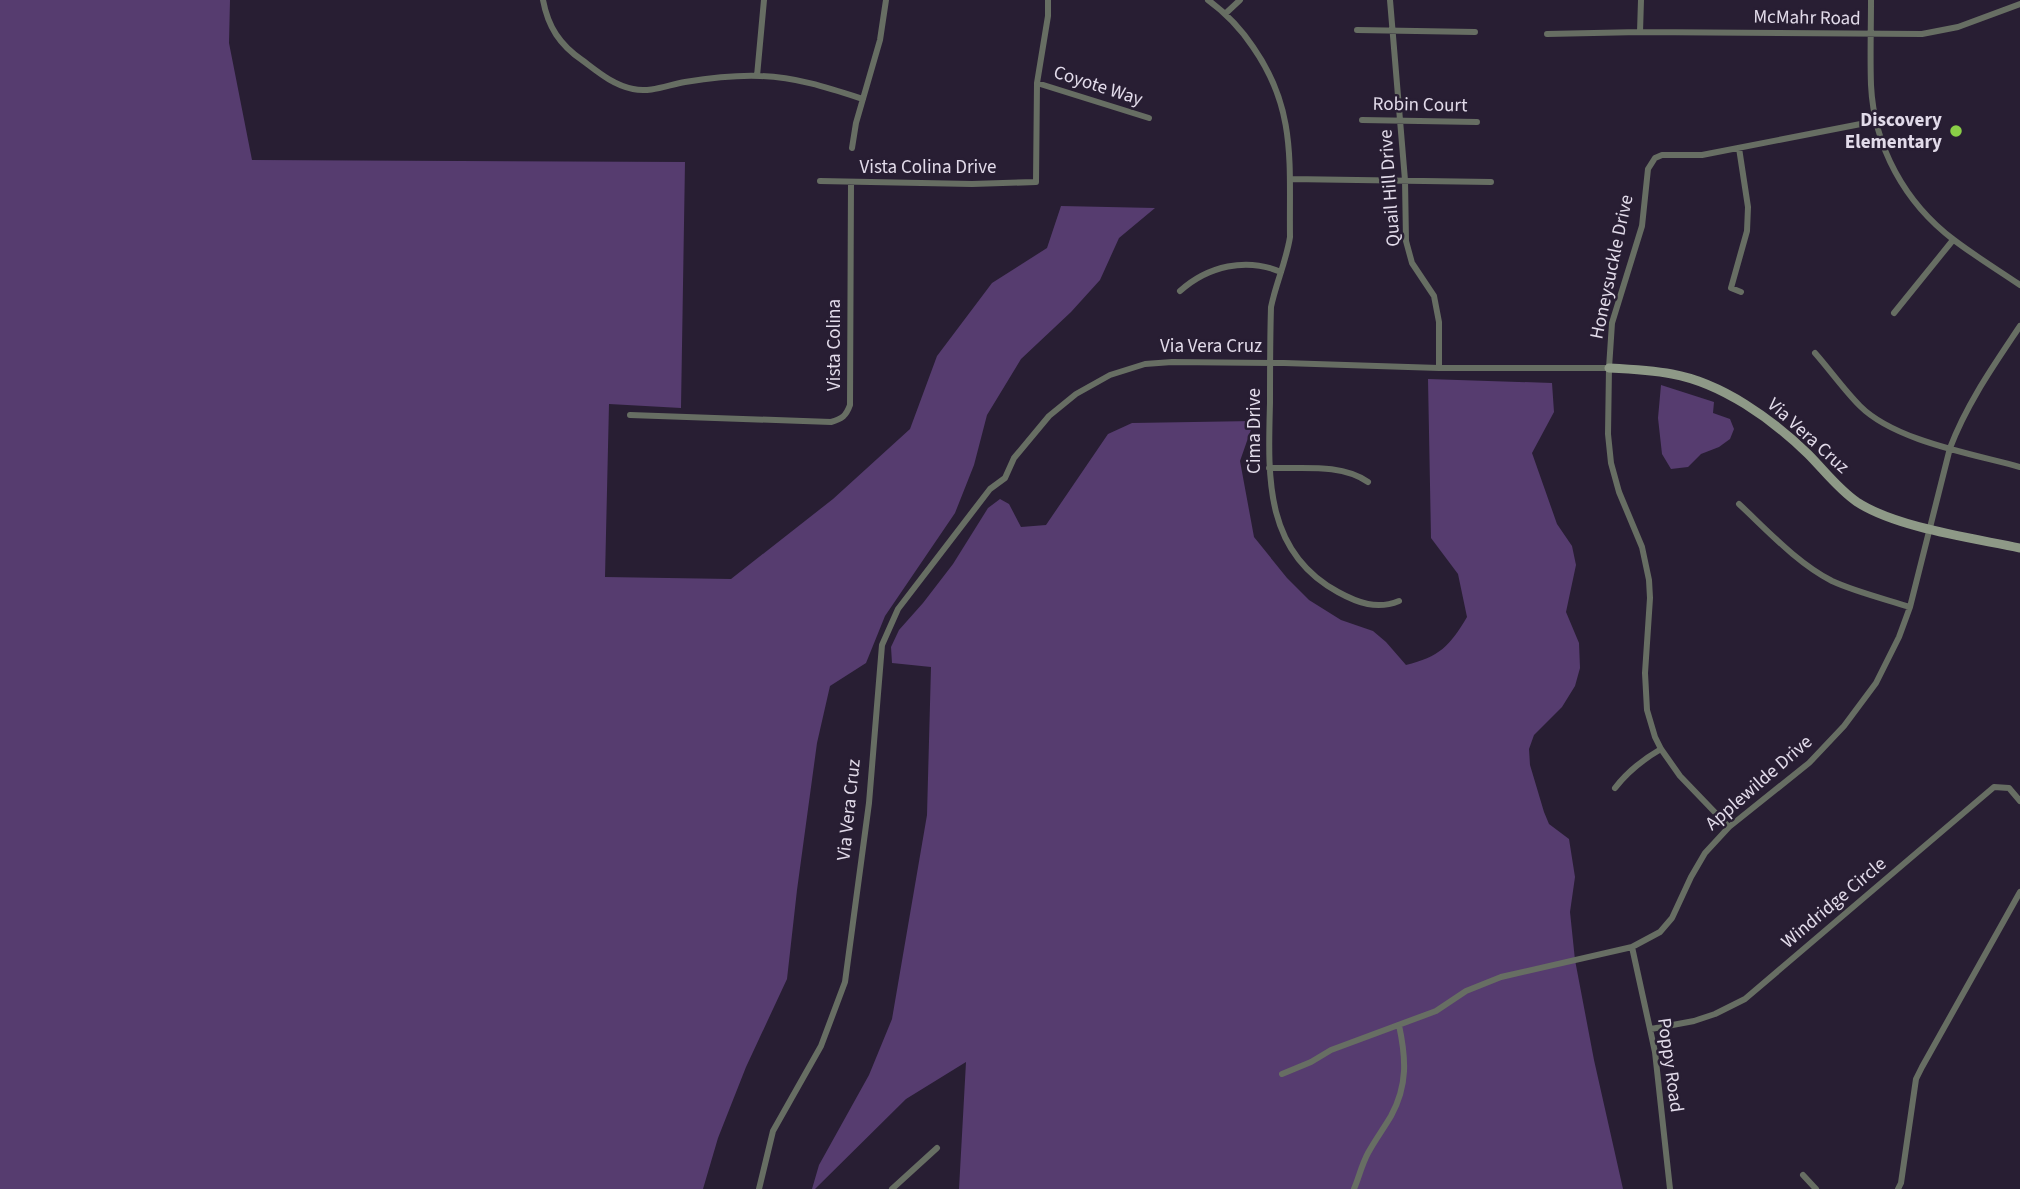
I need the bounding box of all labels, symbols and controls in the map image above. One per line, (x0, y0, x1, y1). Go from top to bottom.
street label: McMahr Road (1753, 4, 1861, 32)
street label: Coyote Way (1050, 59, 1146, 113)
street label: Robin Court (1372, 91, 1468, 119)
place label: Discovery Elementary (1845, 107, 1942, 156)
marker: Discovery Elementary (1948, 123, 1964, 139)
street label: Quail Hill Drive (1372, 128, 1408, 248)
street label: Vista Colina Drive (859, 154, 997, 181)
street label: Honeysuckle Drive (1584, 192, 1640, 342)
street label: Vista Colina (821, 299, 848, 391)
street label: Via Vera Cruz (1160, 333, 1262, 360)
street label: Cima Drive (1241, 388, 1268, 474)
street label: Via Vera Cruz (1761, 392, 1855, 480)
street label: Applewilde Drive (1700, 729, 1818, 837)
street label: Via Vera Cruz (830, 758, 868, 862)
street label: Windridge Circle (1776, 851, 1892, 955)
street label: Poppy Road (1650, 1016, 1690, 1114)

